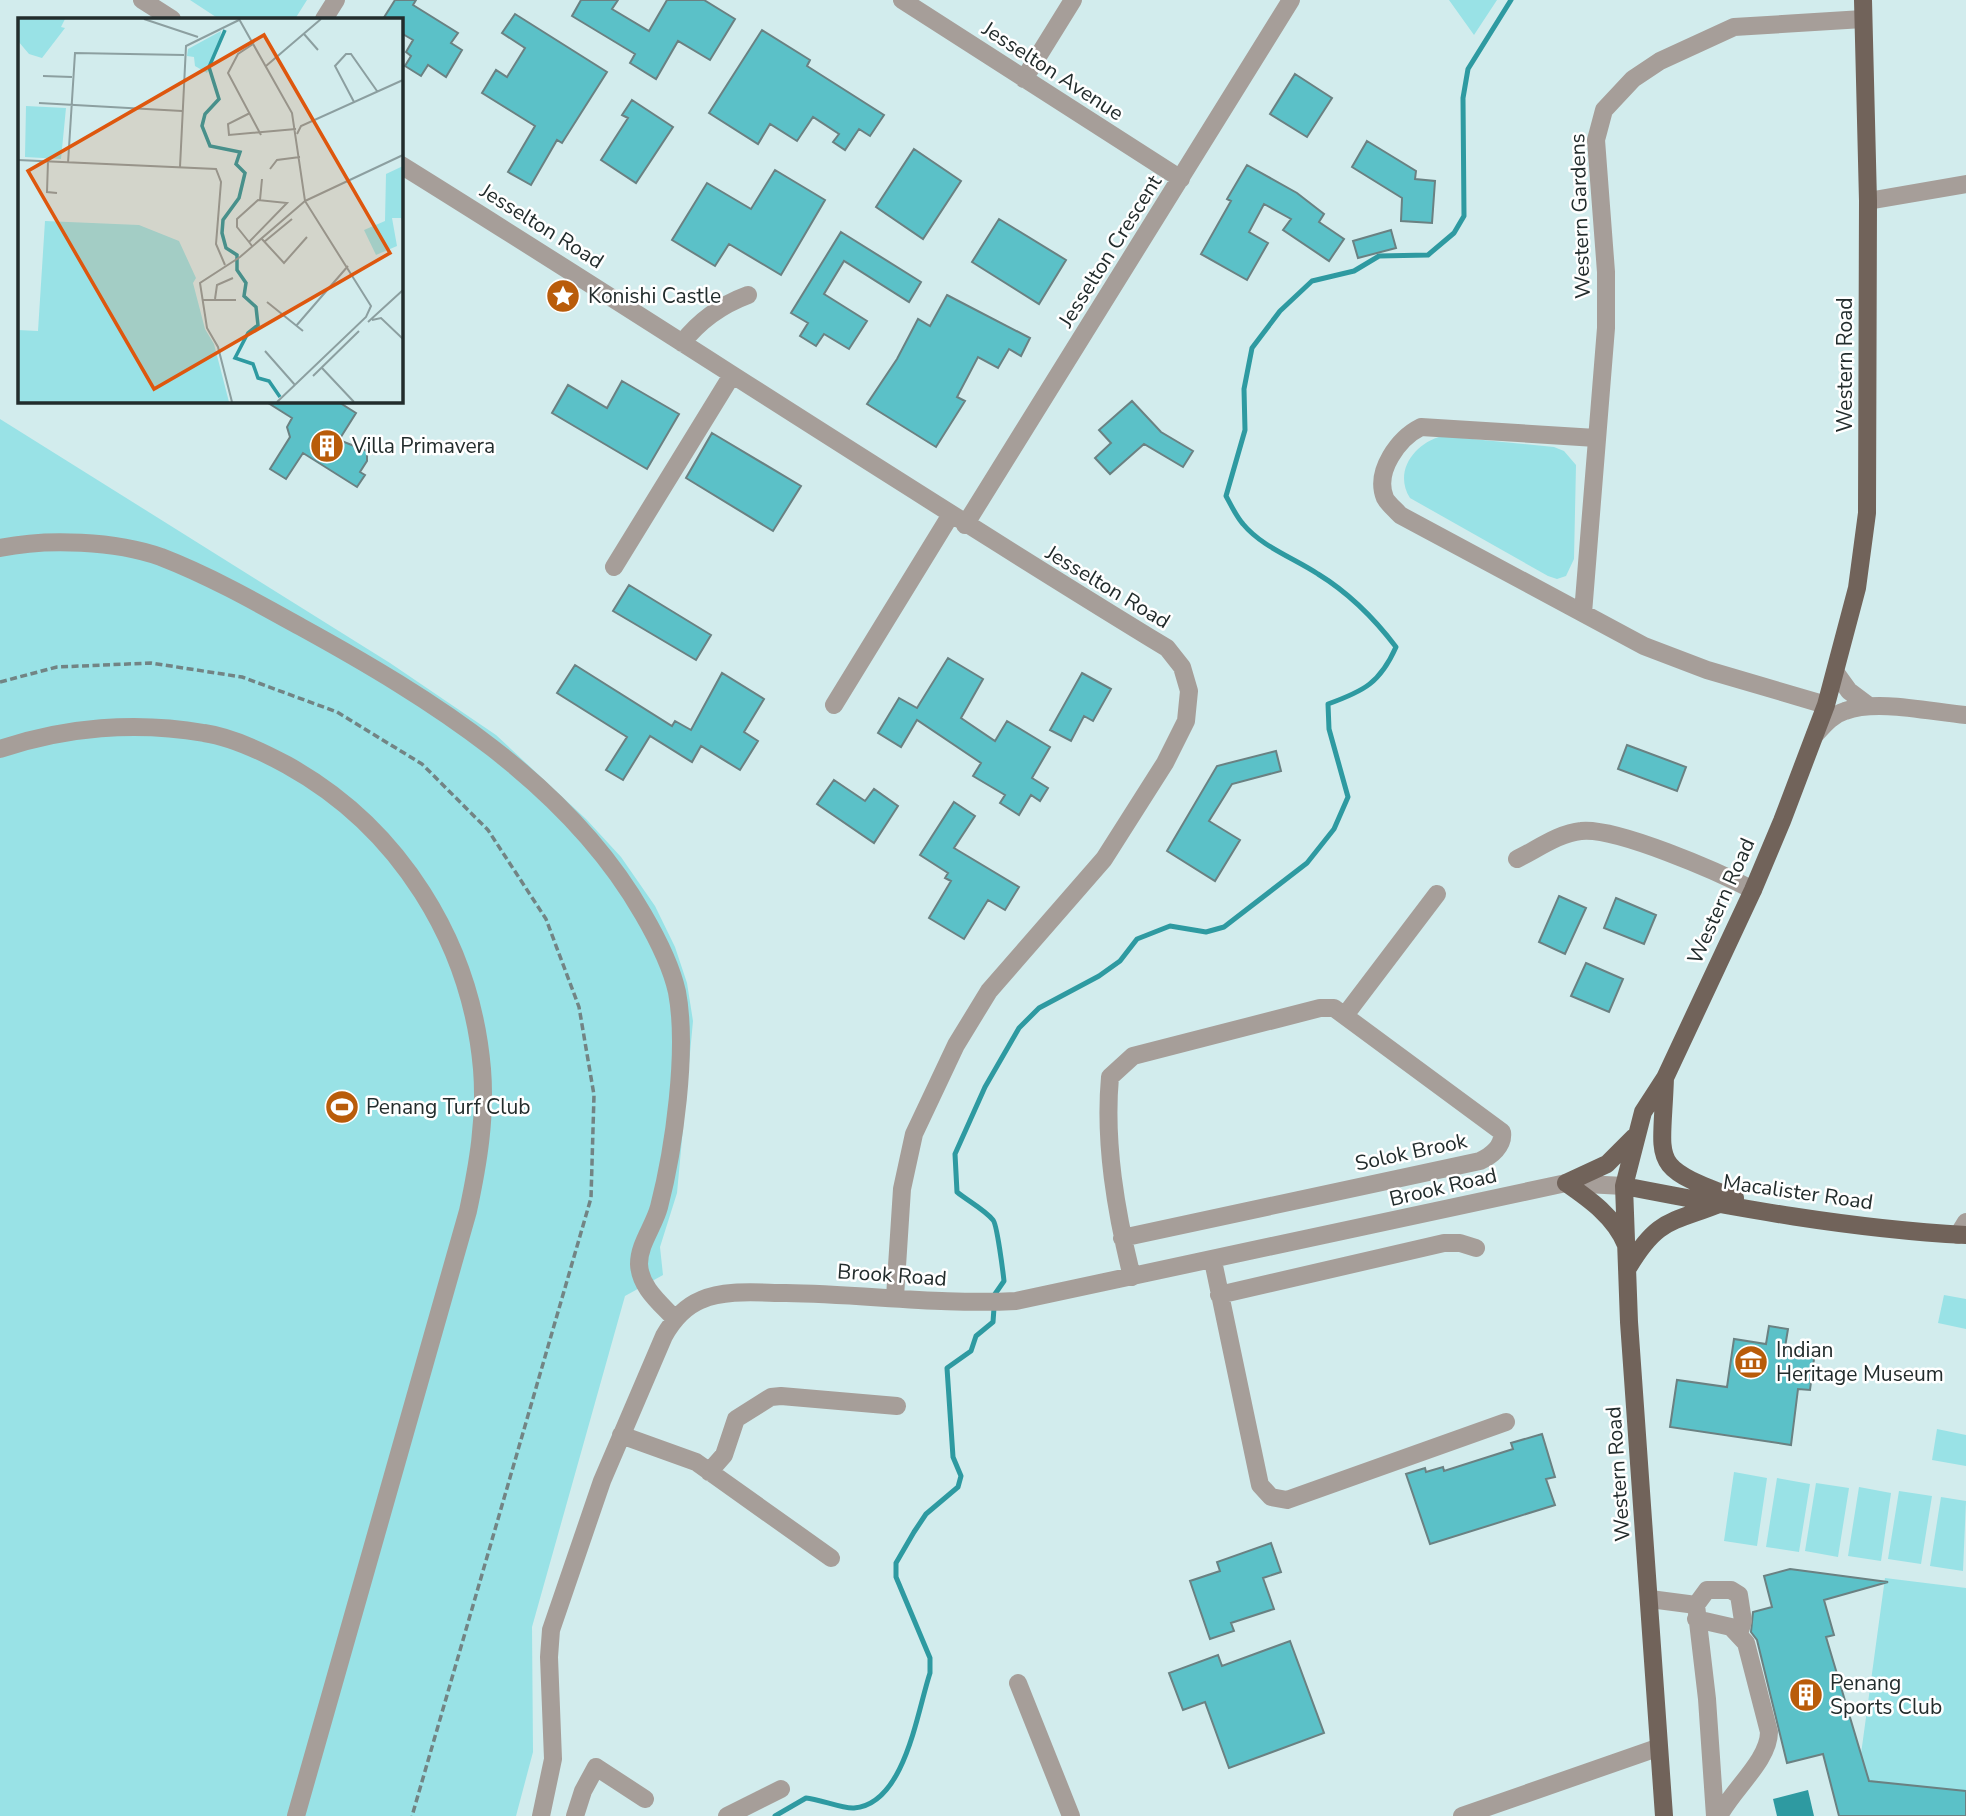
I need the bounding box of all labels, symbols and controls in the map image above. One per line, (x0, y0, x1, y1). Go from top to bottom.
street label: Jesselton Avenue (976, 14, 1129, 127)
inset map (18, 18, 402, 402)
street label: Western Gardens (1563, 133, 1597, 299)
street label: Jesselton Crescent (1051, 169, 1168, 333)
street label: Jesselton Road (474, 176, 609, 275)
place icon: Konishi Castle (544, 277, 582, 315)
place label: Konishi Castle (588, 282, 721, 310)
street label: Western Road (1831, 297, 1859, 433)
building icon: Villa Primavera (308, 427, 346, 465)
place label: Villa Primavera (351, 432, 495, 460)
street label: Jesselton Road (1040, 538, 1175, 635)
street label: Western Road (1681, 834, 1761, 968)
sports icon: Penang Turf Club (323, 1088, 361, 1126)
place label: Penang Turf Club (366, 1093, 530, 1121)
street label: Solok Brook (1352, 1126, 1470, 1178)
street label: Brook Road (1386, 1161, 1500, 1213)
street label: Macalister Road (1721, 1168, 1875, 1216)
street label: Brook Road (836, 1257, 948, 1293)
place label: Indian Heritage Museum (1776, 1336, 1944, 1388)
museum icon: Indian Heritage Museum (1732, 1343, 1770, 1381)
street label: Western Road (1599, 1406, 1637, 1542)
place label: Penang Sports Club (1830, 1669, 1942, 1721)
building icon: Penang Sports Club (1787, 1676, 1825, 1714)

